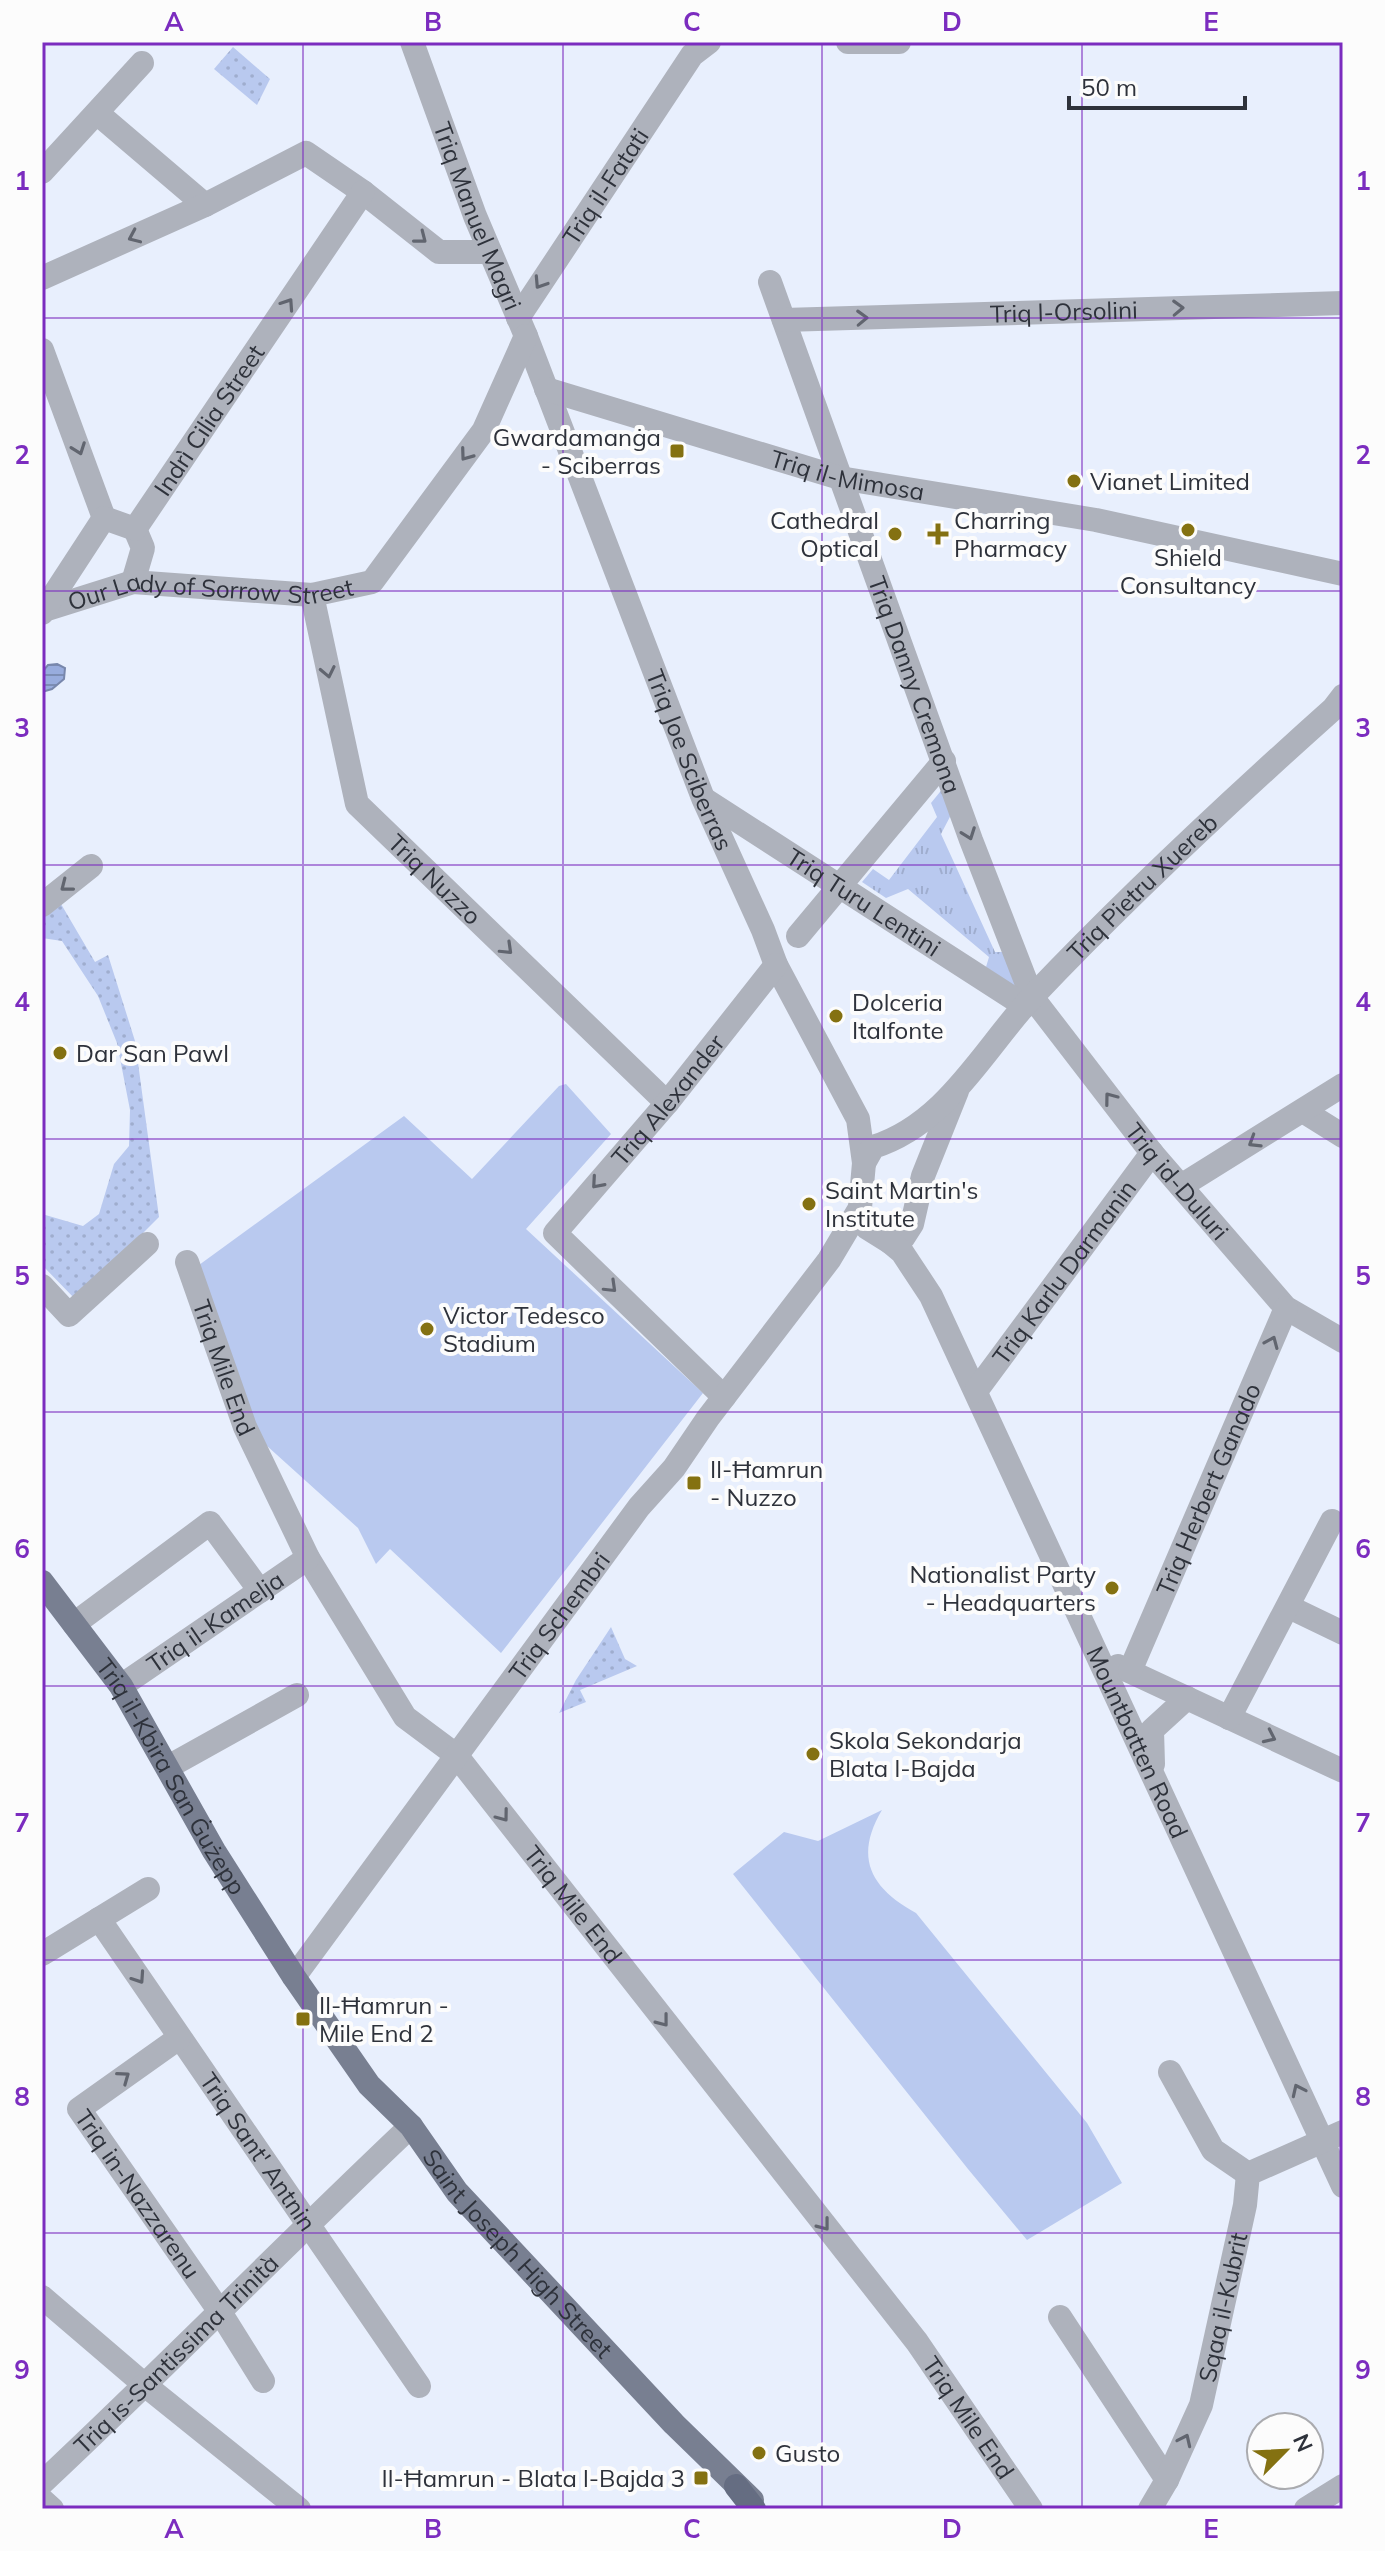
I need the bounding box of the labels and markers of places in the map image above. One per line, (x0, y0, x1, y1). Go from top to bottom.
place label: Gwardamanġa - Sciberras (493, 422, 661, 480)
marker: Gwardamanġa - Sciberras (668, 442, 686, 460)
place label: Vianet Limited (1090, 466, 1250, 496)
marker: Vianet Limited (1065, 472, 1083, 490)
place label: Cathedral Optical (770, 505, 879, 563)
place label: Charring Pharmacy (954, 505, 1067, 563)
marker: Shield Consultancy (1179, 521, 1197, 539)
marker: Cathedral Optical (886, 525, 904, 543)
marker: Charring Pharmacy (929, 525, 947, 543)
place label: Shield Consultancy (1120, 542, 1256, 600)
place label: Dolceria Italfonte (852, 987, 944, 1045)
marker: Dolceria Italfonte (827, 1007, 845, 1025)
place label: Dar San Pawl (76, 1038, 229, 1068)
marker: Dar San Pawl (51, 1044, 69, 1062)
place label: Saint Martin's Institute (825, 1175, 979, 1233)
marker: Saint Martin's Institute (800, 1195, 818, 1213)
place label: Victor Tedesco Stadium (443, 1300, 605, 1358)
marker: Victor Tedesco Stadium (418, 1320, 436, 1338)
place label: Il-Ħamrun - Nuzzo (710, 1454, 823, 1512)
marker: Il-Ħamrun - Nuzzo (685, 1474, 703, 1492)
place label: Nationalist Party - Headquarters (909, 1559, 1096, 1617)
marker: Nationalist Party - Headquarters (1103, 1579, 1121, 1597)
place label: Skola Sekondarja Blata l-Bajda (829, 1725, 1022, 1783)
marker: Skola Sekondarja Blata l-Bajda (804, 1745, 822, 1763)
place label: Il-Ħamrun - Mile End 2 (319, 1990, 449, 2048)
marker: Il-Ħamrun - Mile End 2 (294, 2010, 312, 2028)
place label: Gusto (775, 2438, 840, 2468)
marker: Gusto (750, 2444, 768, 2462)
place label: Il-Ħamrun - Blata l-Bajda 3 (382, 2463, 685, 2493)
marker: Il-Ħamrun - Blata l-Bajda 3 (692, 2469, 710, 2487)

